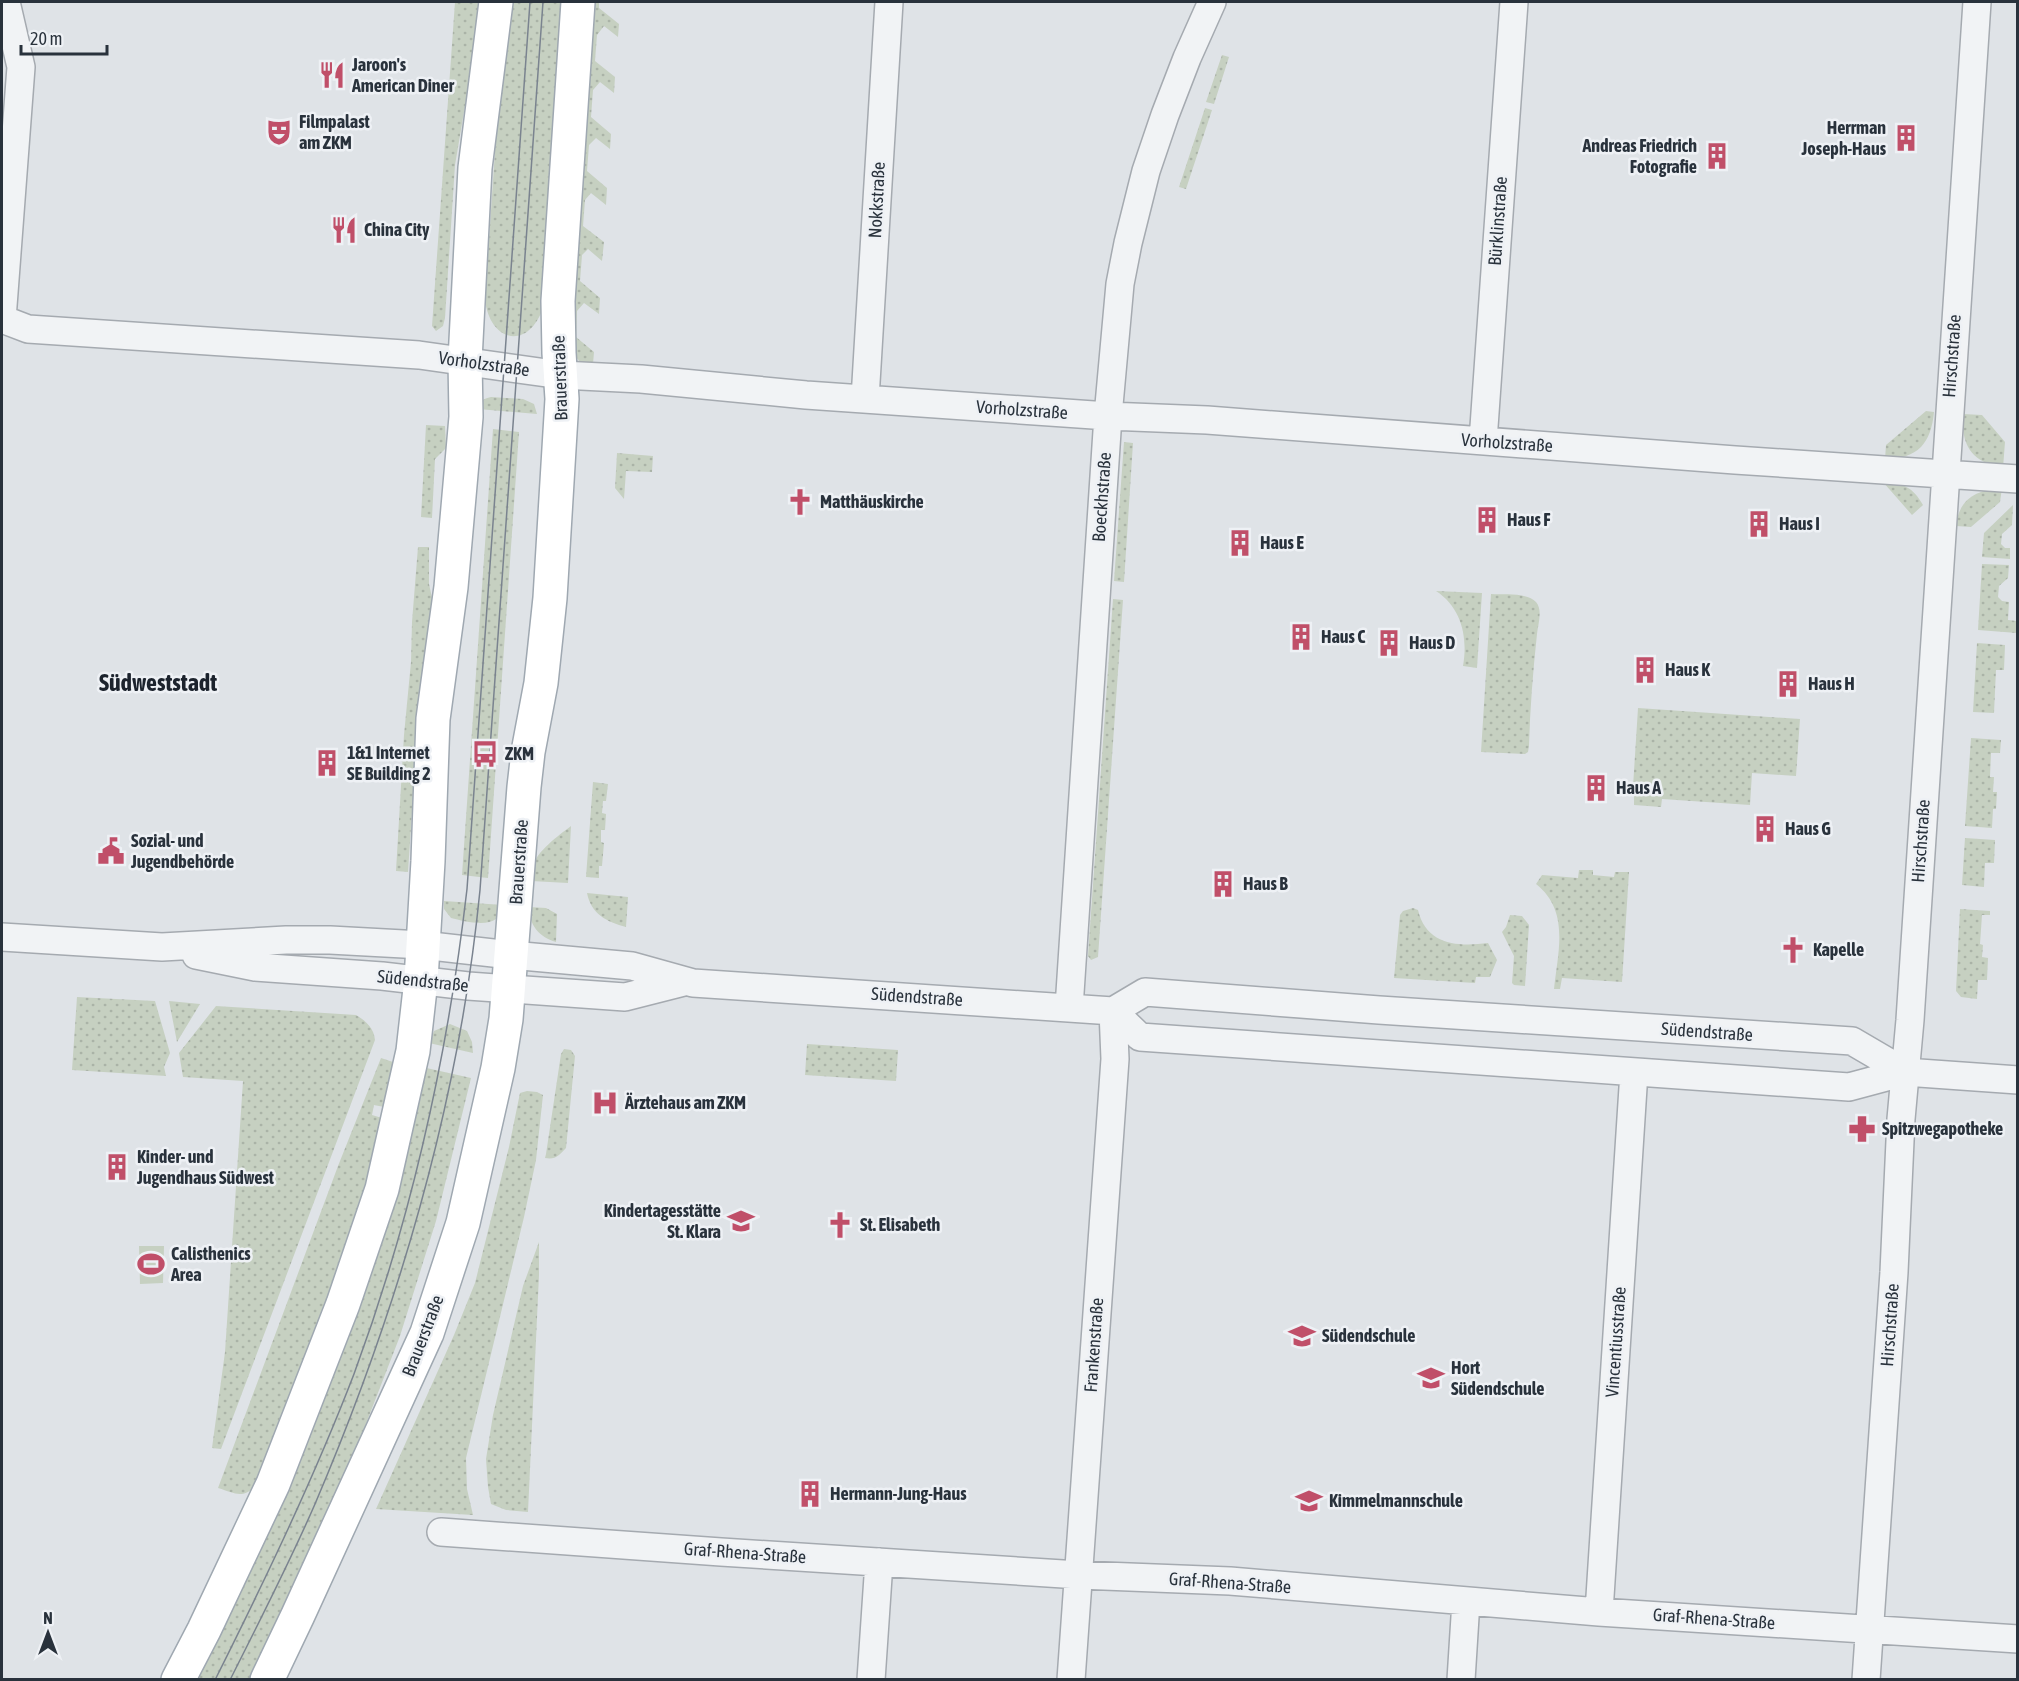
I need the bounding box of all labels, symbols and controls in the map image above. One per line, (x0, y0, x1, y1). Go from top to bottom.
scale bar (21, 18, 106, 56)
text: 20 m (30, 28, 62, 49)
place label: Jaroon's American Diner (351, 54, 455, 96)
restaurant icon: Jaroon's American Diner (317, 60, 347, 90)
place label: Filmpalast am ZKM (299, 111, 371, 153)
theatre icon: Filmpalast am ZKM (264, 117, 294, 147)
place label: Herrman Joseph-Haus (1801, 117, 1887, 159)
building icon: Herrman Joseph-Haus (1891, 123, 1921, 153)
place label: Andreas Friedrich Fotografie (1581, 135, 1697, 177)
building icon: Andreas Friedrich Fotografie (1702, 141, 1732, 171)
street label: Nokkstraße (864, 161, 889, 239)
street label: Bürklinstraße (1484, 176, 1511, 266)
restaurant icon: China City (329, 215, 359, 245)
place label: China City (364, 219, 430, 240)
street label: Hirschstraße (1938, 314, 1965, 398)
street label: Brauerstraße (548, 335, 571, 421)
street label: Vorholzstraße (437, 347, 531, 380)
street label: Vorholzstraße (975, 396, 1069, 423)
street label: Vorholzstraße (1460, 429, 1554, 456)
street label: Boeckhstraße (1088, 451, 1115, 543)
church icon: Matthäuskirche (785, 487, 815, 517)
place label: Matthäuskirche (820, 491, 924, 512)
building icon: Haus F (1472, 505, 1502, 535)
place label: Haus F (1507, 509, 1551, 530)
building icon: Haus I (1744, 509, 1774, 539)
place label: Haus I (1779, 513, 1820, 534)
building icon: Haus E (1225, 528, 1255, 558)
place label: Haus E (1260, 532, 1304, 553)
building icon: Haus C (1286, 622, 1316, 652)
place label: Haus C (1321, 626, 1365, 647)
building icon: Haus D (1374, 628, 1404, 658)
place label: Haus D (1409, 632, 1455, 653)
building icon: Haus K (1630, 655, 1660, 685)
place label: Haus K (1665, 659, 1710, 680)
district label: Südweststadt (99, 669, 217, 696)
building icon: Haus H (1773, 669, 1803, 699)
place label: Haus H (1808, 673, 1855, 694)
bus stop icon: ZKM (470, 739, 500, 769)
place label: 1&1 Internet SE Building 2 (347, 742, 431, 784)
place label: ZKM (505, 743, 534, 764)
building icon: 1&1 Internet SE Building 2 (312, 748, 342, 778)
building icon: Haus A (1581, 773, 1611, 803)
place label: Haus A (1616, 777, 1661, 798)
street label: Hirschstraße (1907, 799, 1934, 883)
building icon: Haus G (1750, 814, 1780, 844)
place label: Haus G (1785, 818, 1831, 839)
street label: Brauerstraße (505, 819, 532, 905)
place label: Sozial- und Jugendbehörde (130, 830, 234, 872)
public building icon: Sozial- und Jugendbehörde (96, 836, 126, 866)
building icon: Haus B (1208, 869, 1238, 899)
place label: Haus B (1243, 873, 1288, 894)
church icon: Kapelle (1778, 935, 1808, 965)
place label: Kapelle (1813, 939, 1864, 960)
street label: Südendstraße (376, 965, 470, 996)
street label: Südendstraße (871, 983, 964, 1010)
street label: Südendstraße (1661, 1018, 1754, 1045)
hospital icon: Ärztehaus am ZKM (590, 1088, 620, 1118)
place label: Ärztehaus am ZKM (624, 1092, 746, 1113)
pharmacy icon: Spitzwegapotheke (1847, 1114, 1877, 1144)
place label: Spitzwegapotheke (1882, 1118, 2003, 1139)
place label: Kinder- und Jugendhaus Südwest (136, 1146, 275, 1188)
building icon: Kinder- und Jugendhaus Südwest (102, 1152, 132, 1182)
place label: Kindertagesstätte St. Klara (604, 1200, 721, 1242)
school or university icon: Kindertagesstätte St. Klara (726, 1206, 756, 1236)
church icon: St. Elisabeth (825, 1210, 855, 1240)
place label: St. Elisabeth (860, 1214, 941, 1235)
place label: Calisthenics Area (170, 1243, 251, 1285)
sports icon: Calisthenics Area (136, 1249, 166, 1279)
street label: Hirschstraße (1876, 1283, 1903, 1367)
street label: Vincentiusstraße (1601, 1286, 1630, 1398)
street label: Brauerstraße (397, 1292, 448, 1380)
street label: Frankenstraße (1080, 1297, 1107, 1393)
school or university icon: Südendschule (1287, 1321, 1317, 1351)
place label: Südendschule (1322, 1325, 1415, 1346)
place label: Hort Südendschule (1451, 1357, 1544, 1399)
school or university icon: Hort Südendschule (1416, 1363, 1446, 1393)
building icon: Hermann-Jung-Haus (795, 1479, 825, 1509)
place label: Hermann-Jung-Haus (830, 1483, 967, 1504)
school or university icon: Kimmelmannschule (1294, 1486, 1324, 1516)
place label: Kimmelmannschule (1329, 1490, 1463, 1511)
street label: Graf-Rhena-Straße (683, 1538, 807, 1567)
street label: Graf-Rhena-Straße (1168, 1568, 1292, 1597)
north arrow (18, 1603, 78, 1663)
street label: Graf-Rhena-Straße (1652, 1604, 1776, 1633)
text: N (43, 1609, 53, 1627)

